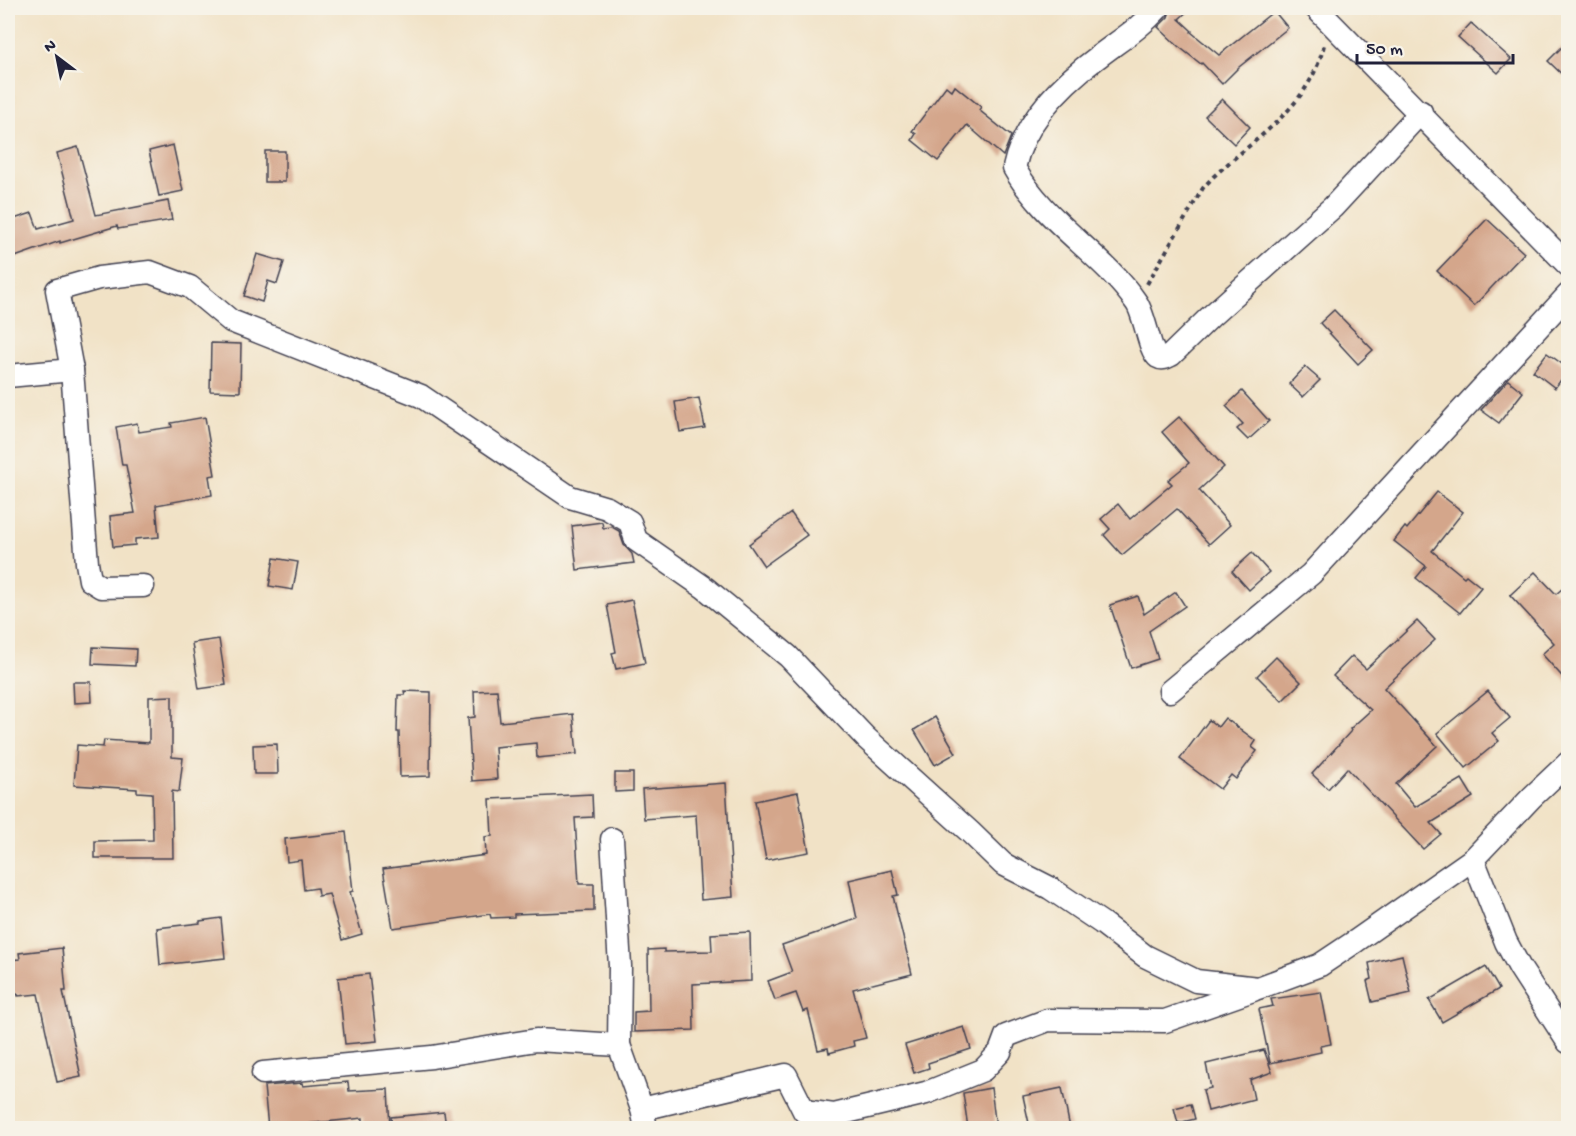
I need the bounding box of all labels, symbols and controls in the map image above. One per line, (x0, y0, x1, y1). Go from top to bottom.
north arrow (27, 27, 87, 87)
scale bar (1357, 27, 1513, 65)
text: N (41, 36, 61, 58)
text: 50 m (1366, 40, 1403, 61)

